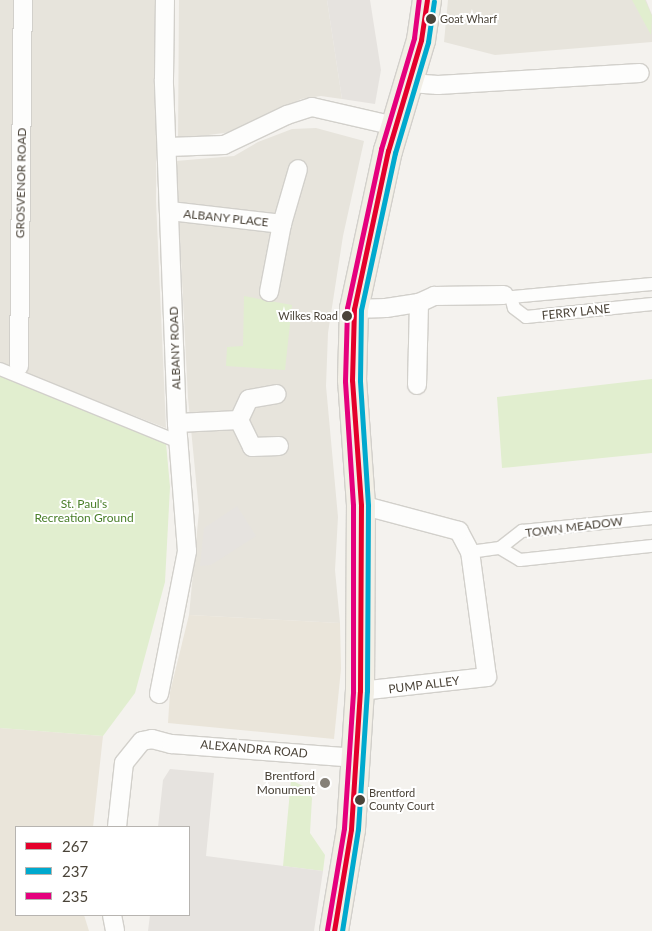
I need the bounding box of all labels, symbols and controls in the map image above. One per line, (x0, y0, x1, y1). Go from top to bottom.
place label: Goat Wharf (440, 12, 497, 26)
marker: Goat Wharf (426, 14, 436, 24)
street label: GROSVENOR ROAD (13, 128, 29, 238)
street label: ALBANY PLACE (182, 206, 270, 230)
street label: FERRY LANE (541, 301, 611, 323)
street label: ALBANY ROAD (166, 306, 184, 390)
place label: Wilkes Road (278, 309, 338, 323)
marker: Wilkes Road (342, 311, 352, 321)
park label: St. Paul's Recreation Ground (34, 497, 134, 525)
street label: TOWN MEADOW (524, 514, 624, 540)
street label: PUMP ALLEY (387, 673, 461, 697)
street label: ALEXANDRA ROAD (199, 737, 309, 761)
place label: Brentford Monument (257, 769, 315, 797)
marker: Brentford Monument (319, 777, 331, 789)
place label: Brentford County Court (369, 787, 435, 813)
marker: Brentford County Court (355, 795, 365, 805)
legend (15, 826, 190, 916)
text: 267 (62, 837, 88, 855)
text: 237 (62, 862, 88, 880)
text: 235 (62, 887, 88, 905)

